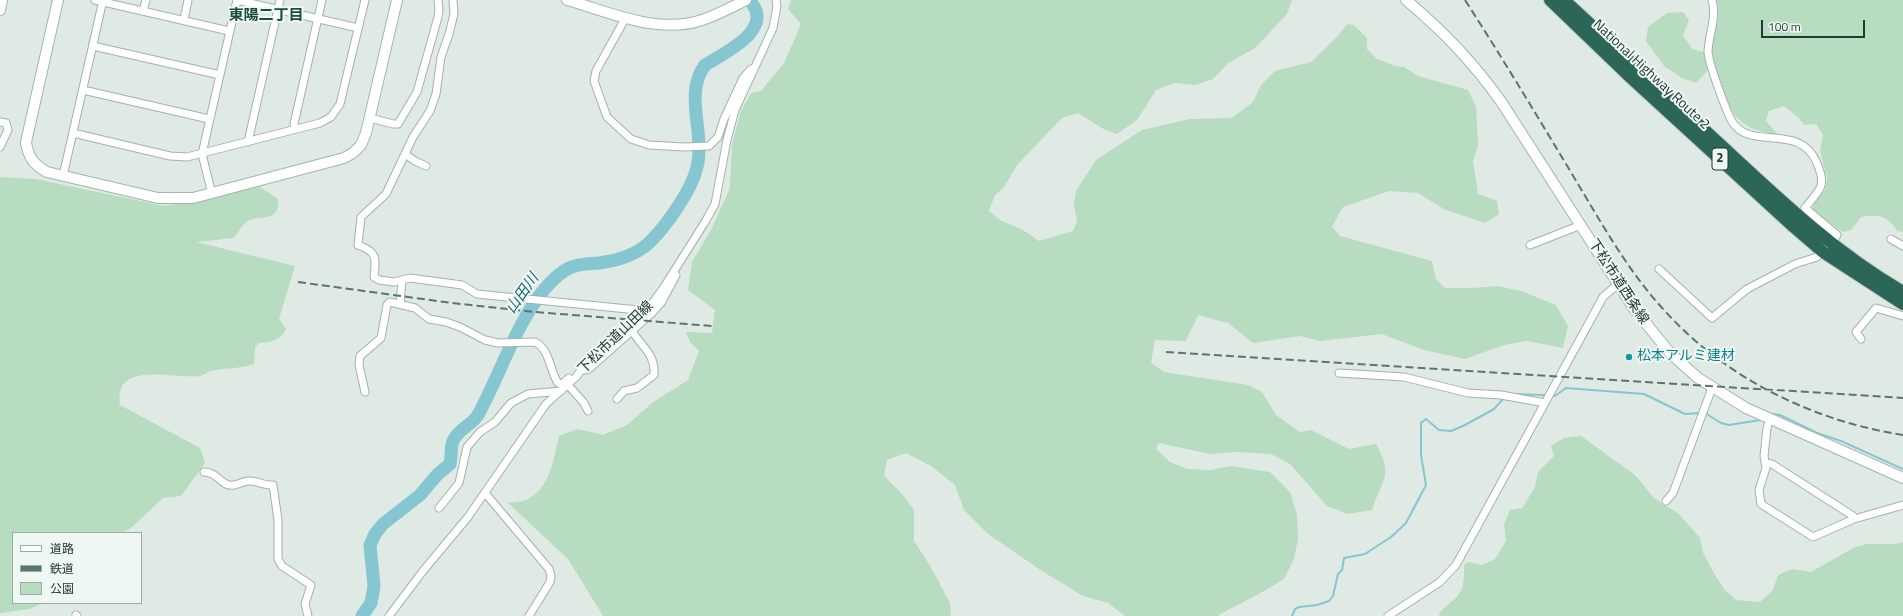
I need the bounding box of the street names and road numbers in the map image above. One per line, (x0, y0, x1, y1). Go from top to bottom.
street label: National Highway Route 2 (1589, 17, 1713, 133)
road number: 2 (1712, 148, 1728, 170)
street label: 下松市道西条線 (1584, 236, 1652, 328)
street label: 下松市道山田線 (575, 298, 657, 378)

